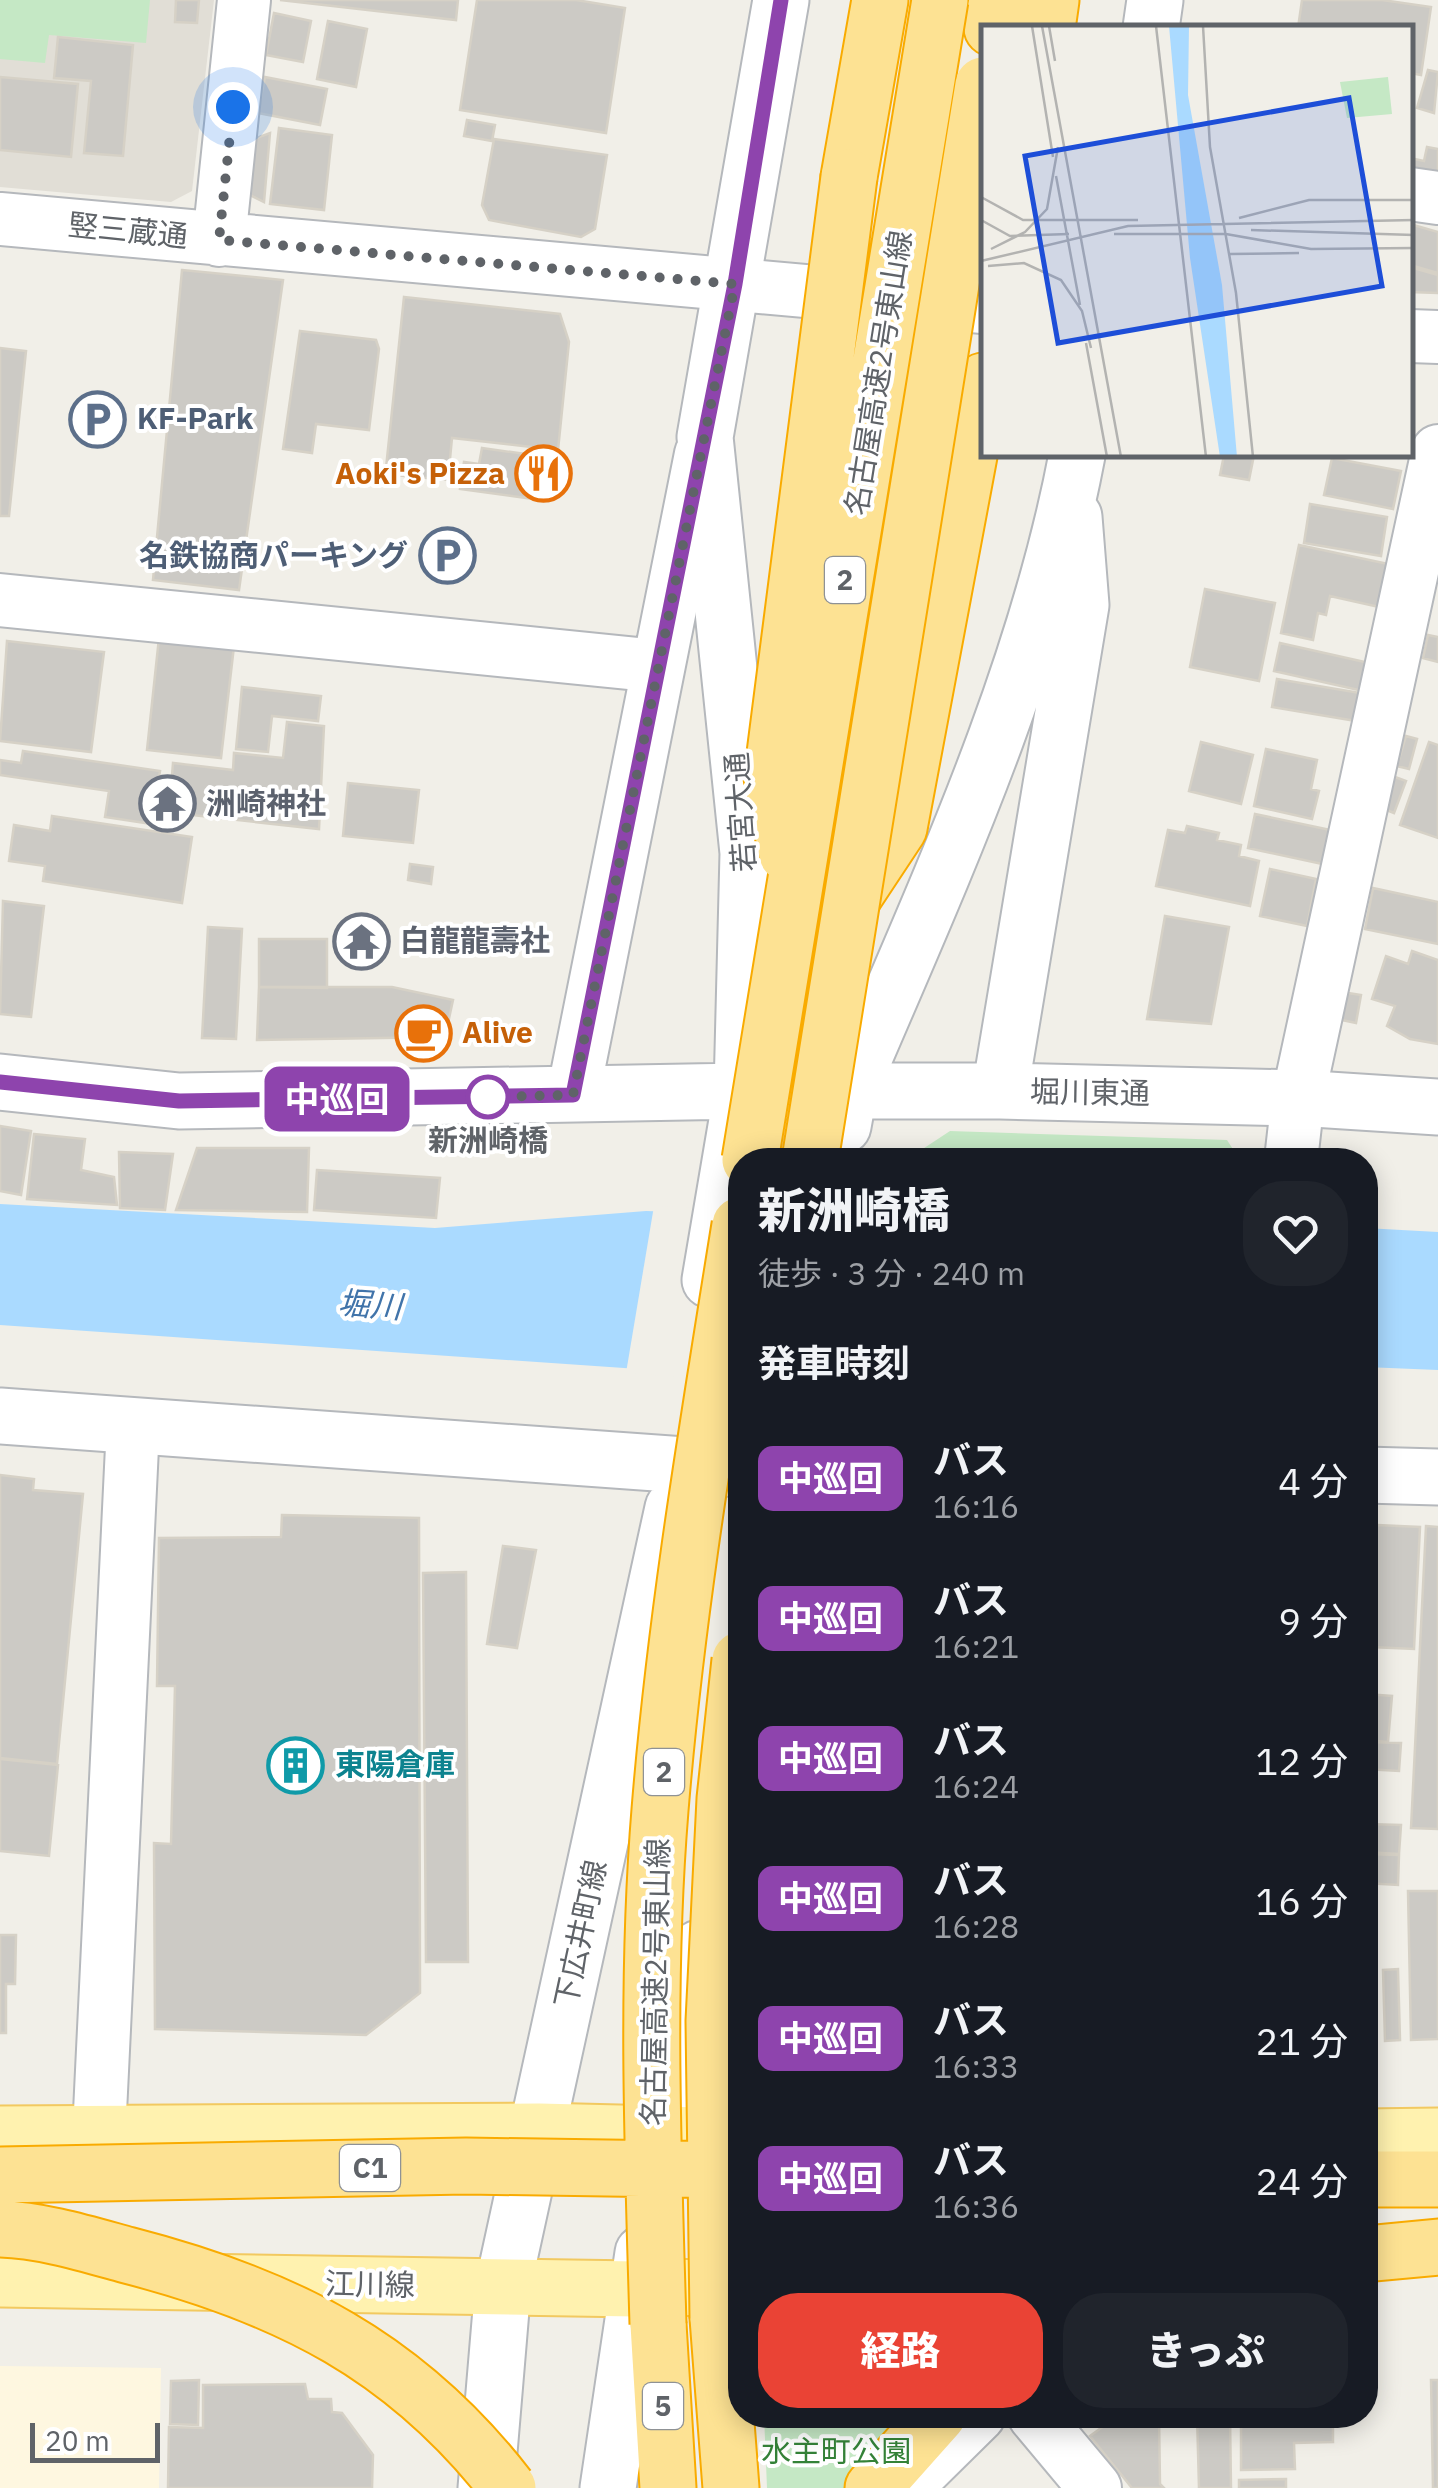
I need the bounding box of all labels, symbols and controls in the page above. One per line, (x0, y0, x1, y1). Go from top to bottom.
inset map (981, 25, 1413, 458)
your location (208, 82, 258, 132)
street label: 竪三蔵通 (66, 204, 190, 255)
street label: 名古屋高速2号東山線 (836, 227, 919, 518)
parking icon: KF-Park (68, 389, 128, 449)
place label: KF-Park (137, 398, 254, 437)
restaurant icon: Aoki's Pizza (514, 444, 574, 504)
place label: Aoki's Pizza (335, 453, 505, 492)
parking icon: 名鉄協商パーキング (417, 526, 477, 586)
place label: 名鉄協商パーキング (139, 535, 408, 574)
road number: 2 (825, 557, 865, 603)
street label: 若宮大通 (716, 751, 763, 873)
temple icon: 洲崎神社 (137, 774, 197, 834)
place label: 洲崎神社 (206, 783, 326, 822)
temple icon: 白龍龍壽社 (331, 911, 391, 971)
place label: 白龍龍壽社 (400, 920, 550, 959)
cafe icon: Alive (393, 1003, 453, 1063)
place label: Alive (462, 1012, 533, 1051)
line badge: 中巡回 (280, 1066, 394, 1132)
street label: 堀川東通 (1030, 1071, 1150, 1112)
text: 中巡回 (284, 1076, 390, 1122)
marker: 新洲崎橋 (467, 1076, 509, 1118)
place label: 新洲崎橋 (428, 1120, 548, 1159)
text: 新洲崎橋 (758, 1179, 950, 1241)
button: heart (1243, 1181, 1348, 1286)
text: 徒歩 · 3 分 · 240 m (758, 1252, 1025, 1294)
water label: 堀川 (337, 1281, 406, 1327)
text: 発車時刻 (758, 1338, 910, 1387)
text: バス (933, 1435, 1009, 1484)
text: 中巡回 (778, 1455, 883, 1501)
text: 4 分 (1278, 1456, 1348, 1505)
text: 16:16 (933, 1485, 1019, 1527)
text: バス (933, 1575, 1009, 1624)
text: 中巡回 (778, 1595, 883, 1641)
text: 9 分 (1278, 1596, 1348, 1645)
text: 16:21 (933, 1625, 1019, 1667)
text: バス (933, 1715, 1009, 1764)
building icon: 東陽倉庫 (266, 1735, 326, 1795)
text: 中巡回 (778, 1735, 883, 1781)
text: 12 分 (1255, 1736, 1348, 1785)
place label: 東陽倉庫 (335, 1744, 455, 1783)
road number: 2 (644, 1749, 684, 1795)
text: 16:24 (933, 1765, 1019, 1807)
street label: 名古屋高速2号東山線 (632, 1838, 677, 2126)
text: バス (933, 1855, 1009, 1904)
street label: 下広井町線 (545, 1856, 614, 2011)
text: 中巡回 (778, 1875, 883, 1921)
text: 16 分 (1255, 1876, 1348, 1925)
text: 16:28 (933, 1905, 1019, 1947)
text: バス (933, 1995, 1009, 2044)
text: 中巡回 (778, 2015, 883, 2061)
text: 21 分 (1255, 2016, 1348, 2065)
text: 16:33 (933, 2045, 1019, 2087)
text: バス (933, 2135, 1009, 2184)
road number: C1 (340, 2145, 400, 2191)
text: 中巡回 (778, 2155, 883, 2201)
text: 24 分 (1255, 2156, 1348, 2205)
text: 16:36 (933, 2185, 1019, 2227)
street label: 江川線 (325, 2263, 415, 2304)
button: 経路 (758, 2293, 1043, 2408)
button: きっぷ (1063, 2293, 1348, 2408)
road number: 5 (643, 2383, 683, 2429)
scale bar (30, 2418, 160, 2462)
text: 20 m (45, 2422, 110, 2459)
park label: 水主町公園 (761, 2431, 911, 2470)

